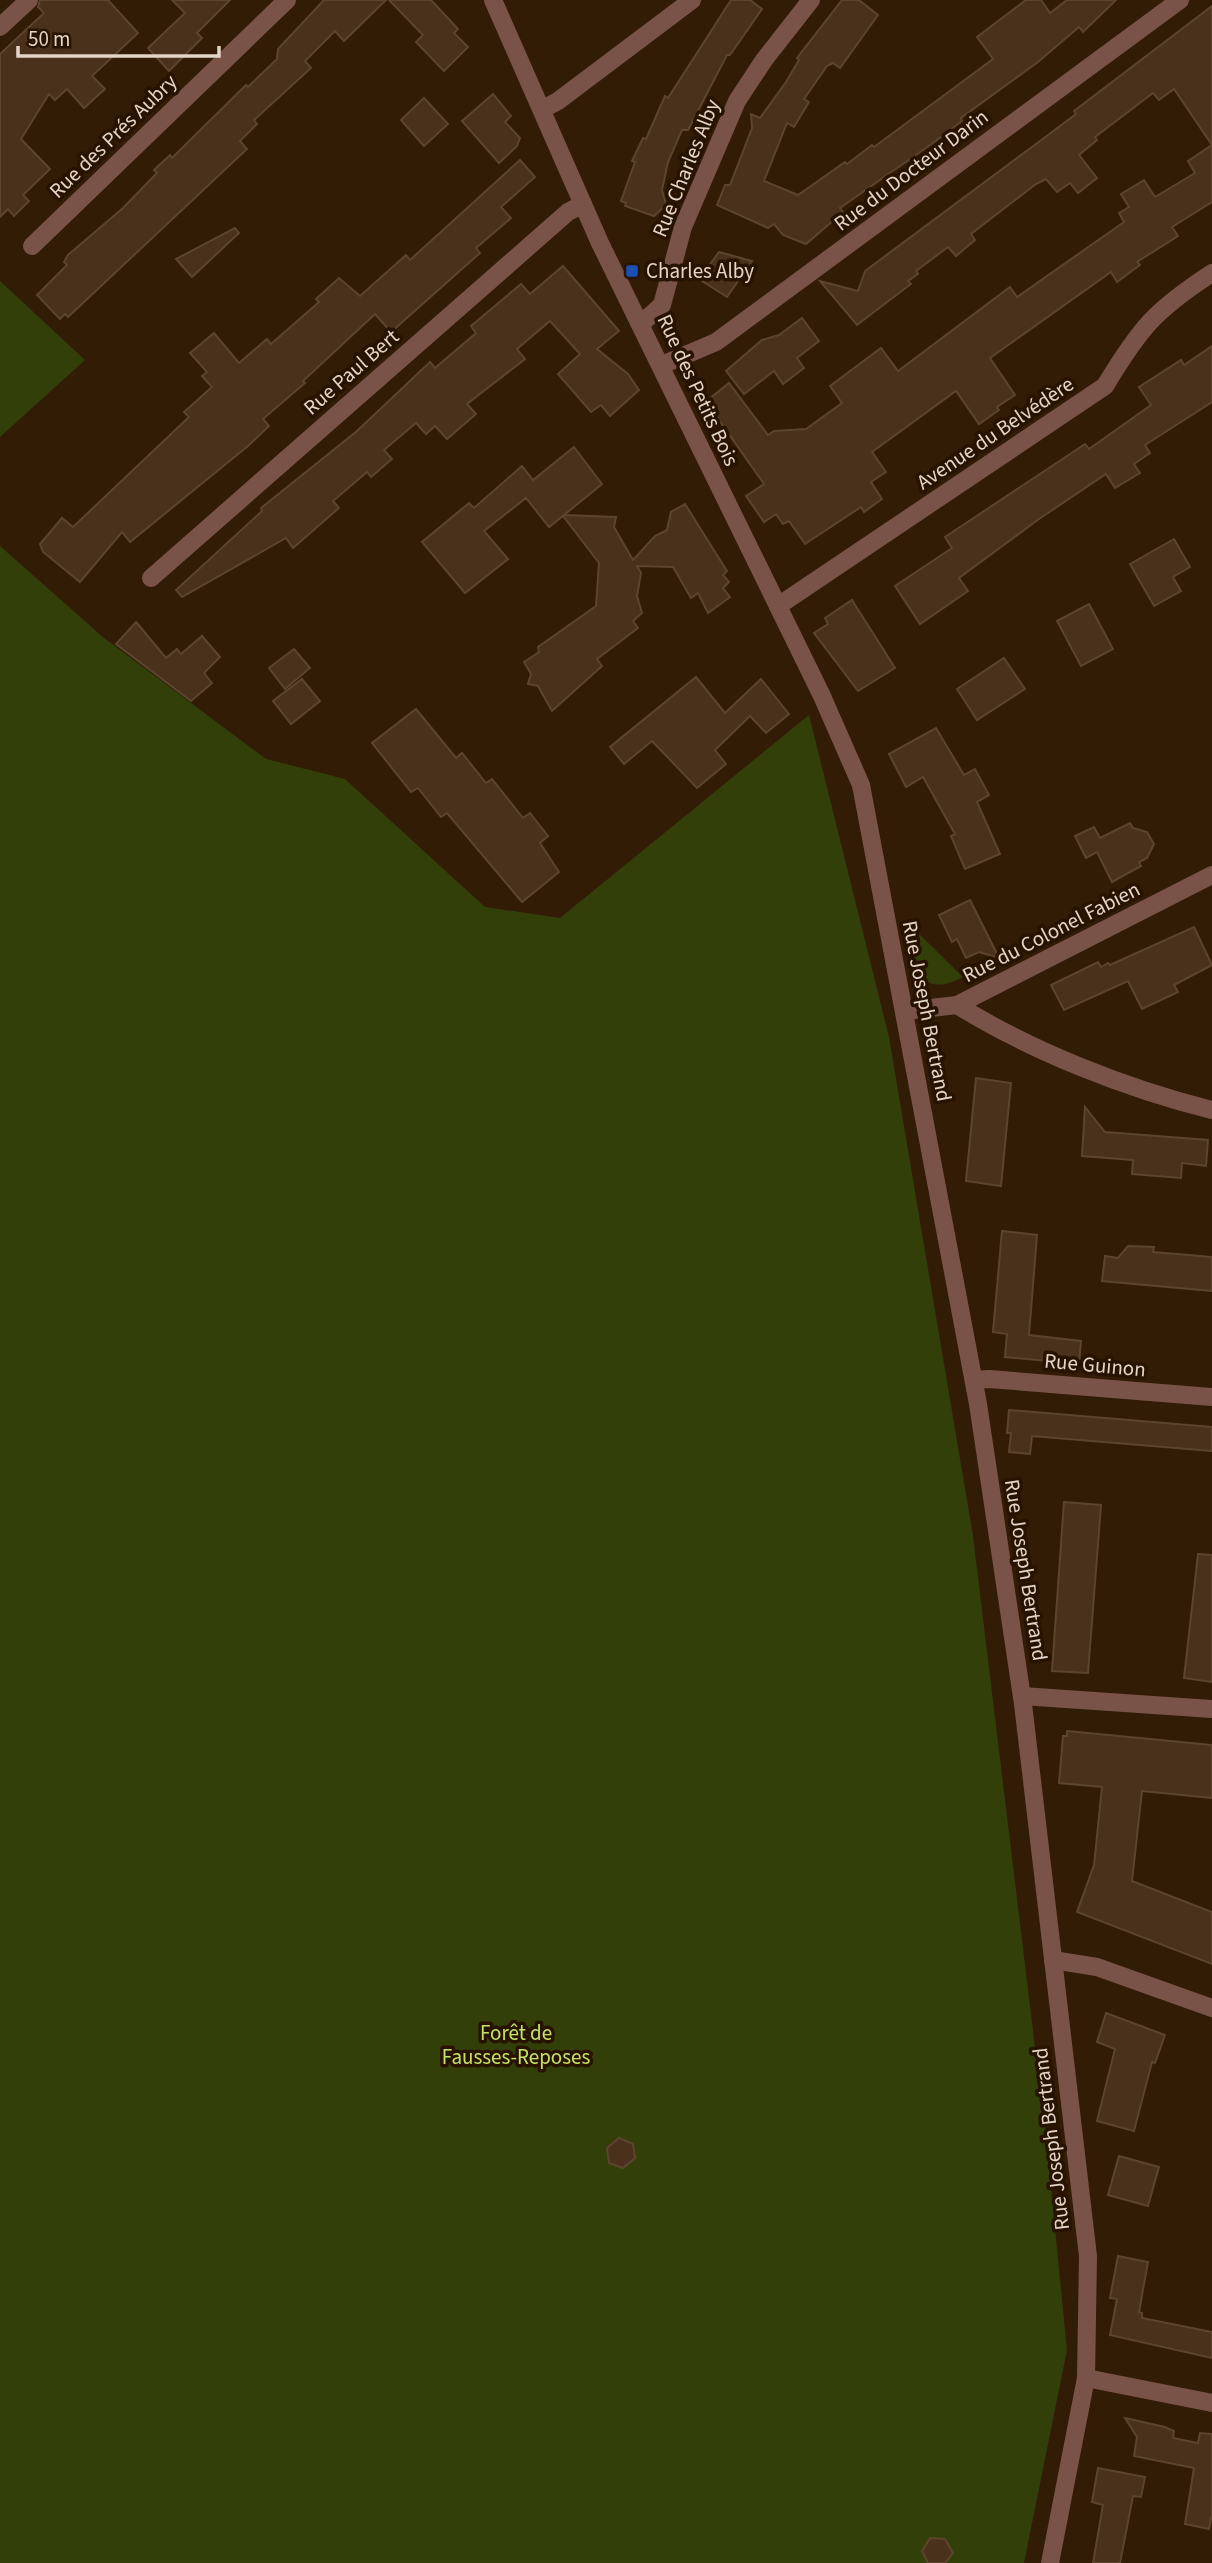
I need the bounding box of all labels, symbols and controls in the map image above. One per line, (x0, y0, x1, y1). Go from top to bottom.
scale bar (18, 14, 219, 58)
text: 50 m (28, 24, 70, 54)
street label: Rue des Prés Aubry (42, 67, 184, 205)
street label: Rue Charles Alby (645, 94, 727, 241)
street label: Rue du Docteur Darin (827, 102, 995, 238)
place label: Charles Alby (646, 256, 754, 286)
marker: Charles Alby (624, 263, 640, 279)
street label: Rue des Petits Bois (650, 309, 746, 471)
street label: Rue Paul Bert (297, 322, 405, 422)
street label: Avenue du Belvédère (910, 369, 1080, 497)
street label: Rue du Colonel Fabien (957, 874, 1145, 990)
street label: Rue Joseph Bertrand (895, 918, 959, 1104)
street label: Rue Guinon (1043, 1346, 1147, 1384)
street label: Rue Joseph Bertrand (997, 1477, 1055, 1663)
park label: Forêt de Fausses-Reposes (442, 2018, 590, 2072)
street label: Rue Joseph Bertrand (1025, 2046, 1077, 2232)

